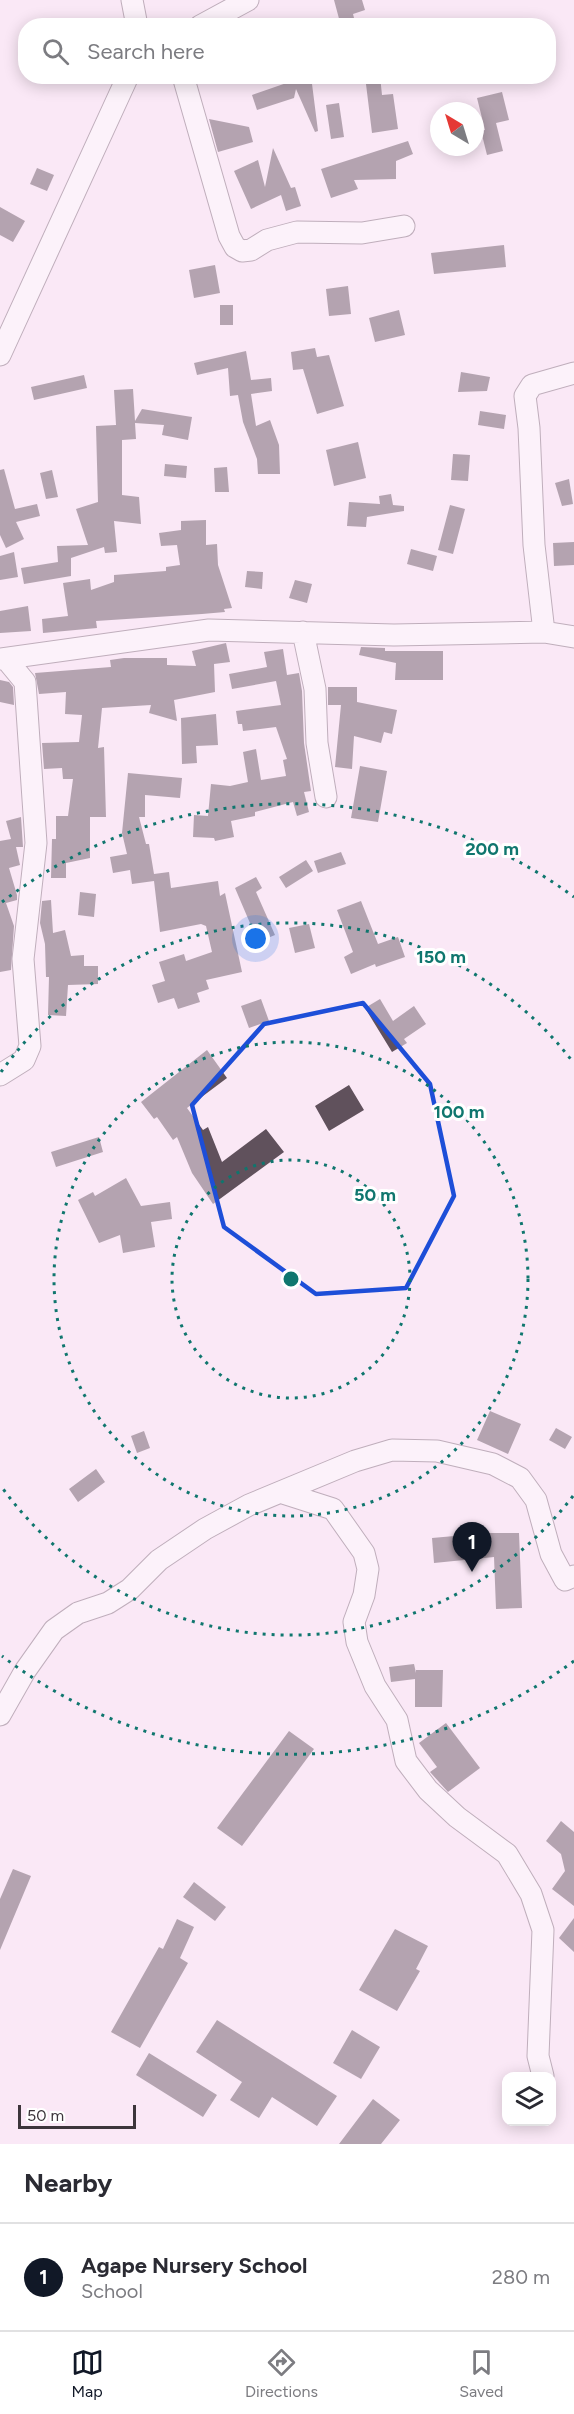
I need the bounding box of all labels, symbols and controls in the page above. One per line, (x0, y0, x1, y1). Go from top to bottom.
search box (18, 18, 556, 84)
icon: search (39, 35, 72, 68)
text: Search here (87, 38, 205, 65)
north arrow (430, 102, 484, 156)
text: 200 m (465, 838, 519, 860)
your location (241, 924, 270, 953)
text: 150 m (416, 946, 466, 968)
text: 100 m (434, 1101, 484, 1123)
text: 50 m (354, 1184, 396, 1206)
centre of rings (281, 1269, 301, 1289)
pin: 1 (452, 1522, 492, 1572)
map controls (502, 2072, 556, 2126)
button: layers (502, 2072, 556, 2126)
scale bar (18, 2102, 136, 2130)
text: 50 m (27, 2106, 64, 2125)
text: Nearby (24, 2167, 112, 2199)
text: Agape Nursery School (81, 2252, 307, 2279)
text: 1 (39, 2265, 48, 2289)
text: 280 m (492, 2265, 550, 2289)
text: School (81, 2279, 143, 2303)
tab: Map (71, 2346, 104, 2401)
tab: Directions (245, 2346, 318, 2401)
tab: Saved (459, 2346, 503, 2401)

